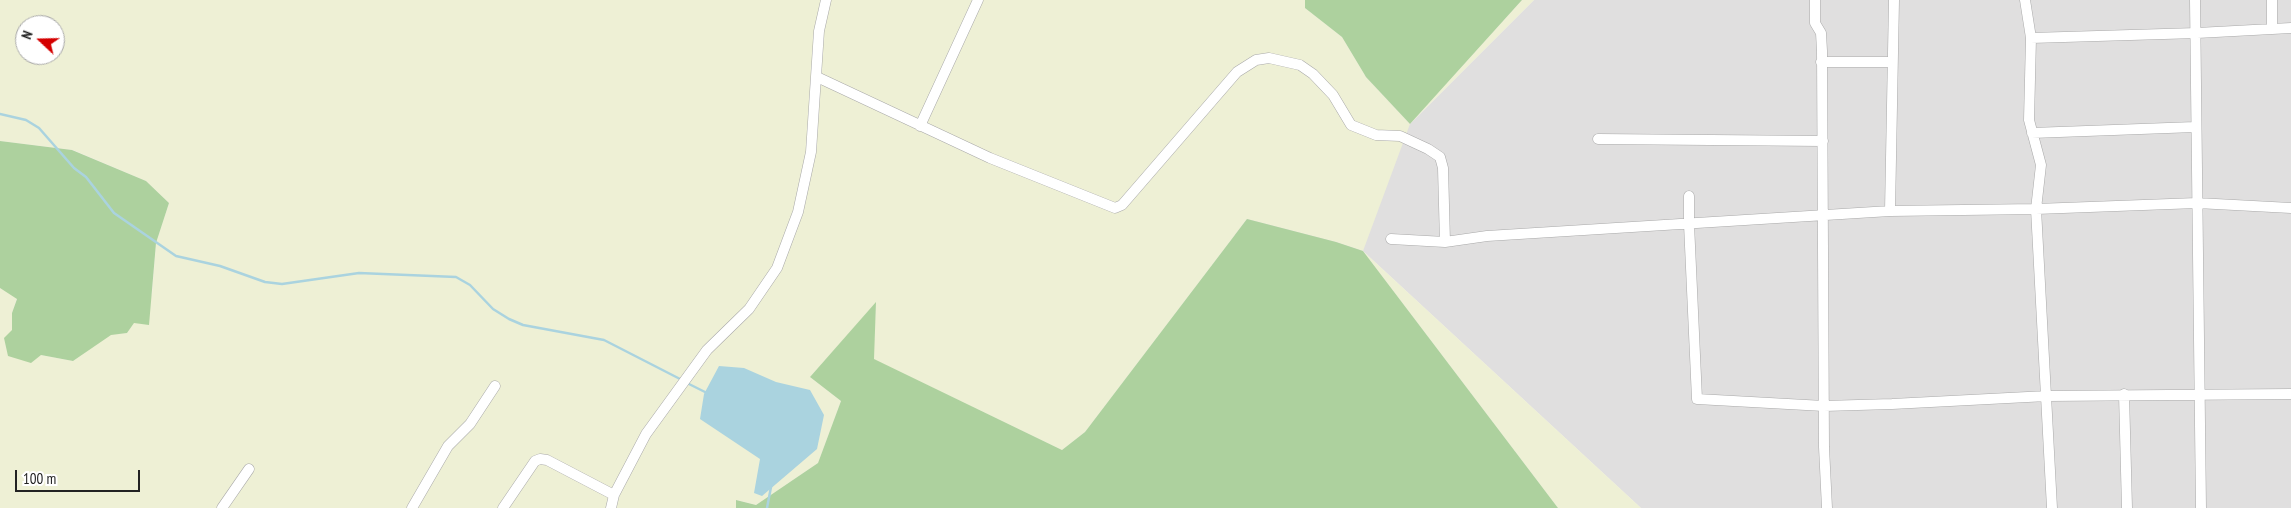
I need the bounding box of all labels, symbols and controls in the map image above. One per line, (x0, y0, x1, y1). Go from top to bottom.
north arrow (15, 15, 65, 65)
text: N (17, 28, 37, 42)
scale bar (18, 460, 142, 492)
text: 100 m (23, 469, 56, 488)

